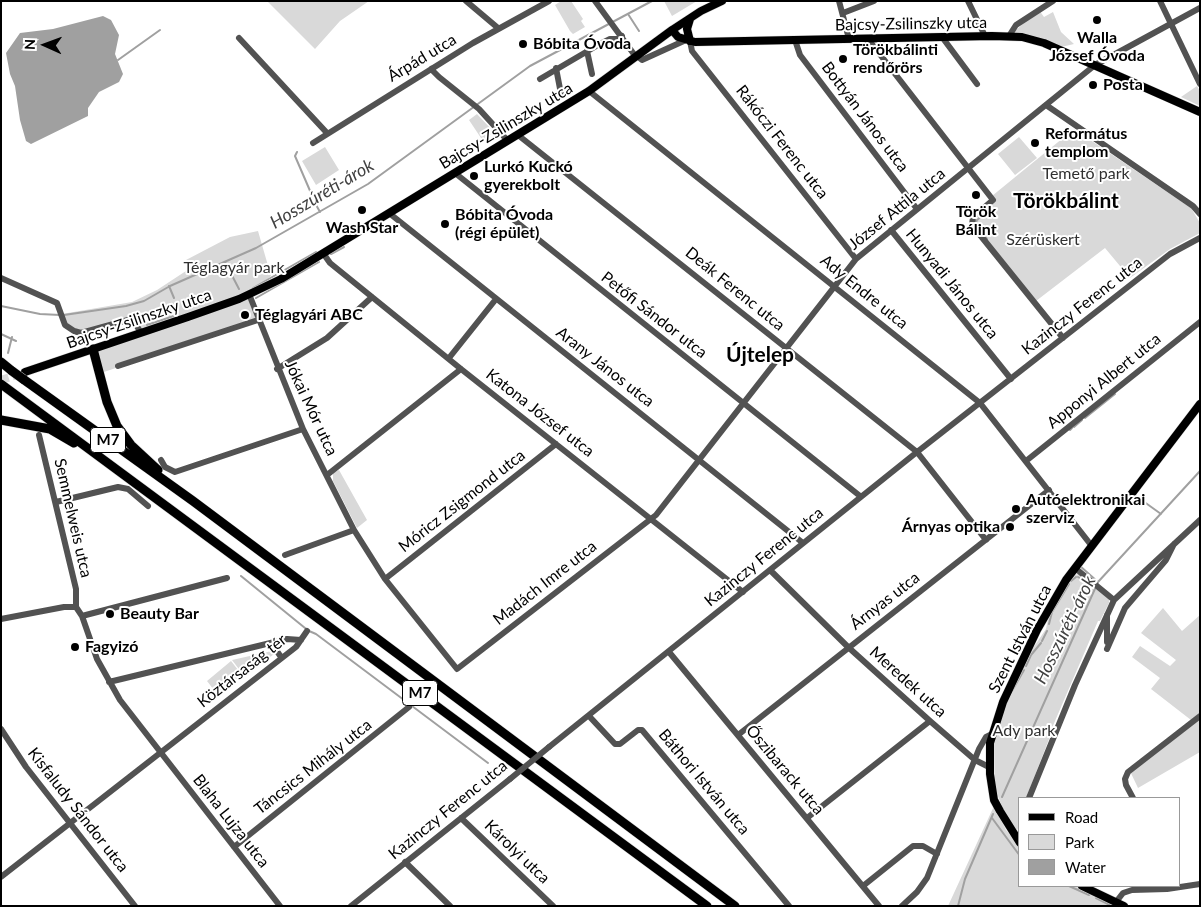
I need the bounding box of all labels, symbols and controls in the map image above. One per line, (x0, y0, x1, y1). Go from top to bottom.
street label: Bajcsy-Zsilinszky utca (835, 13, 987, 35)
marker: Walla József Óvoda (1091, 14, 1103, 26)
north arrow (20, 20, 70, 70)
place label: Walla József Óvoda (1049, 28, 1145, 66)
street label: Árpád utca (384, 30, 460, 86)
place label: Bóbita Óvoda (533, 34, 631, 54)
marker: Bóbita Óvoda (517, 38, 529, 50)
text: N (21, 39, 38, 50)
place label: Törökbálinti rendőrörs (853, 40, 938, 78)
marker: Törökbálinti rendőrörs (837, 53, 849, 65)
street label: Bottyán János utca (817, 58, 913, 176)
place label: Posta (1103, 75, 1143, 95)
street label: Bajcsy-Zsilinszky utca (436, 79, 576, 173)
marker: Posta (1087, 79, 1099, 91)
street label: Rákóczi Ferenc utca (732, 81, 832, 203)
place label: Református templom (1045, 124, 1127, 162)
marker: Református templom (1029, 137, 1041, 149)
water label: Hosszúréti-árok (266, 155, 378, 233)
place label: Lurkó Kuckó gyerekbolt (484, 157, 573, 195)
street label: József Attila utca (845, 164, 949, 254)
park label: Temető park (1042, 164, 1130, 184)
marker: Lurkó Kuckó gyerekbolt (468, 170, 480, 182)
district label: Törökbálint (1013, 188, 1119, 214)
marker: Török Bálint (970, 189, 982, 201)
place label: Török Bálint (955, 202, 997, 240)
marker: Wash Star (356, 204, 368, 216)
place label: Bóbita Óvoda (régi épület) (455, 205, 553, 243)
place label: Wash Star (326, 218, 398, 238)
marker: Bóbita Óvoda (régi épület) (439, 218, 451, 230)
street label: Hunyadi János utca (902, 225, 1002, 343)
park label: Szérüskert (1006, 230, 1080, 250)
street label: Deák Ferenc utca (681, 243, 789, 335)
street label: Ady Endre utca (816, 251, 912, 333)
street label: Kazinczy Ferenc utca (1018, 253, 1146, 359)
park label: Téglagyár park (183, 258, 285, 278)
street label: Petőfi Sándor utca (597, 268, 711, 362)
street label: Bajcsy-Zsilinszky utca (64, 285, 214, 353)
place label: Téglagyári ABC (255, 305, 363, 325)
marker: Téglagyári ABC (239, 309, 251, 321)
street label: Arany János utca (552, 323, 658, 411)
street label: Apponyi Albert utca (1043, 329, 1165, 433)
district label: Újtelep (726, 342, 794, 368)
street label: Jókai Mór utca (280, 357, 342, 459)
street label: Katona József utca (482, 365, 598, 461)
road number: M7 (90, 428, 126, 452)
street label: Móricz Zsigmond utca (395, 446, 529, 556)
street label: Semmelweis utca (50, 457, 96, 579)
place label: Autóelektronikai szerviz (1026, 490, 1145, 528)
street label: Kazinczy Ferenc utca (701, 503, 827, 611)
marker: Autóelektronikai szerviz (1010, 503, 1022, 515)
place label: Árnyas optika (902, 517, 1000, 537)
marker: Árnyas optika (1004, 521, 1016, 533)
street label: Madách Imre utca (489, 537, 601, 629)
street label: Árnyas utca (847, 568, 923, 634)
water label: Hosszúréti-árok (1030, 573, 1100, 687)
street label: Szent István utca (984, 582, 1056, 696)
place label: Beauty Bar (120, 604, 199, 624)
marker: Beauty Bar (104, 608, 116, 620)
street label: Köztársaság tér (194, 630, 290, 712)
place label: Fagyizó (85, 637, 138, 657)
marker: Fagyizó (69, 641, 81, 653)
street label: Meredek utca (866, 642, 950, 722)
road number: M7 (402, 680, 438, 706)
street label: Táncsics Mihály utca (251, 715, 375, 819)
street label: Őszibarack utca (742, 721, 828, 819)
park label: Ady park (993, 721, 1055, 741)
street label: Báthori István utca (654, 725, 754, 839)
street label: Kisfaludy Sándor utca (23, 744, 133, 876)
street label: Kazinczy Ferenc utca (385, 756, 511, 864)
street label: Blaha Lujza utca (189, 771, 273, 871)
legend (1018, 797, 1181, 887)
text: Road (1065, 808, 1098, 826)
street label: Károlyi utca (480, 816, 554, 888)
text: Park (1065, 833, 1094, 851)
text: Water (1065, 858, 1106, 876)

